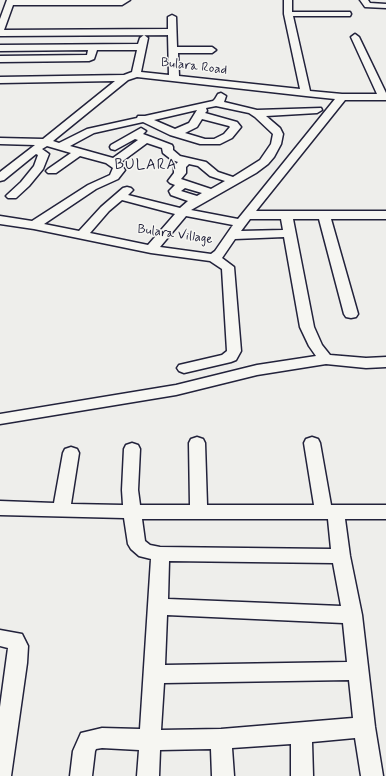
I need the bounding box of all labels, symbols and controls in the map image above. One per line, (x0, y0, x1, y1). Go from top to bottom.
street label: Bulara Road (160, 55, 228, 79)
district label: BULARA (115, 157, 177, 175)
street label: Bulara Village (136, 222, 214, 248)

